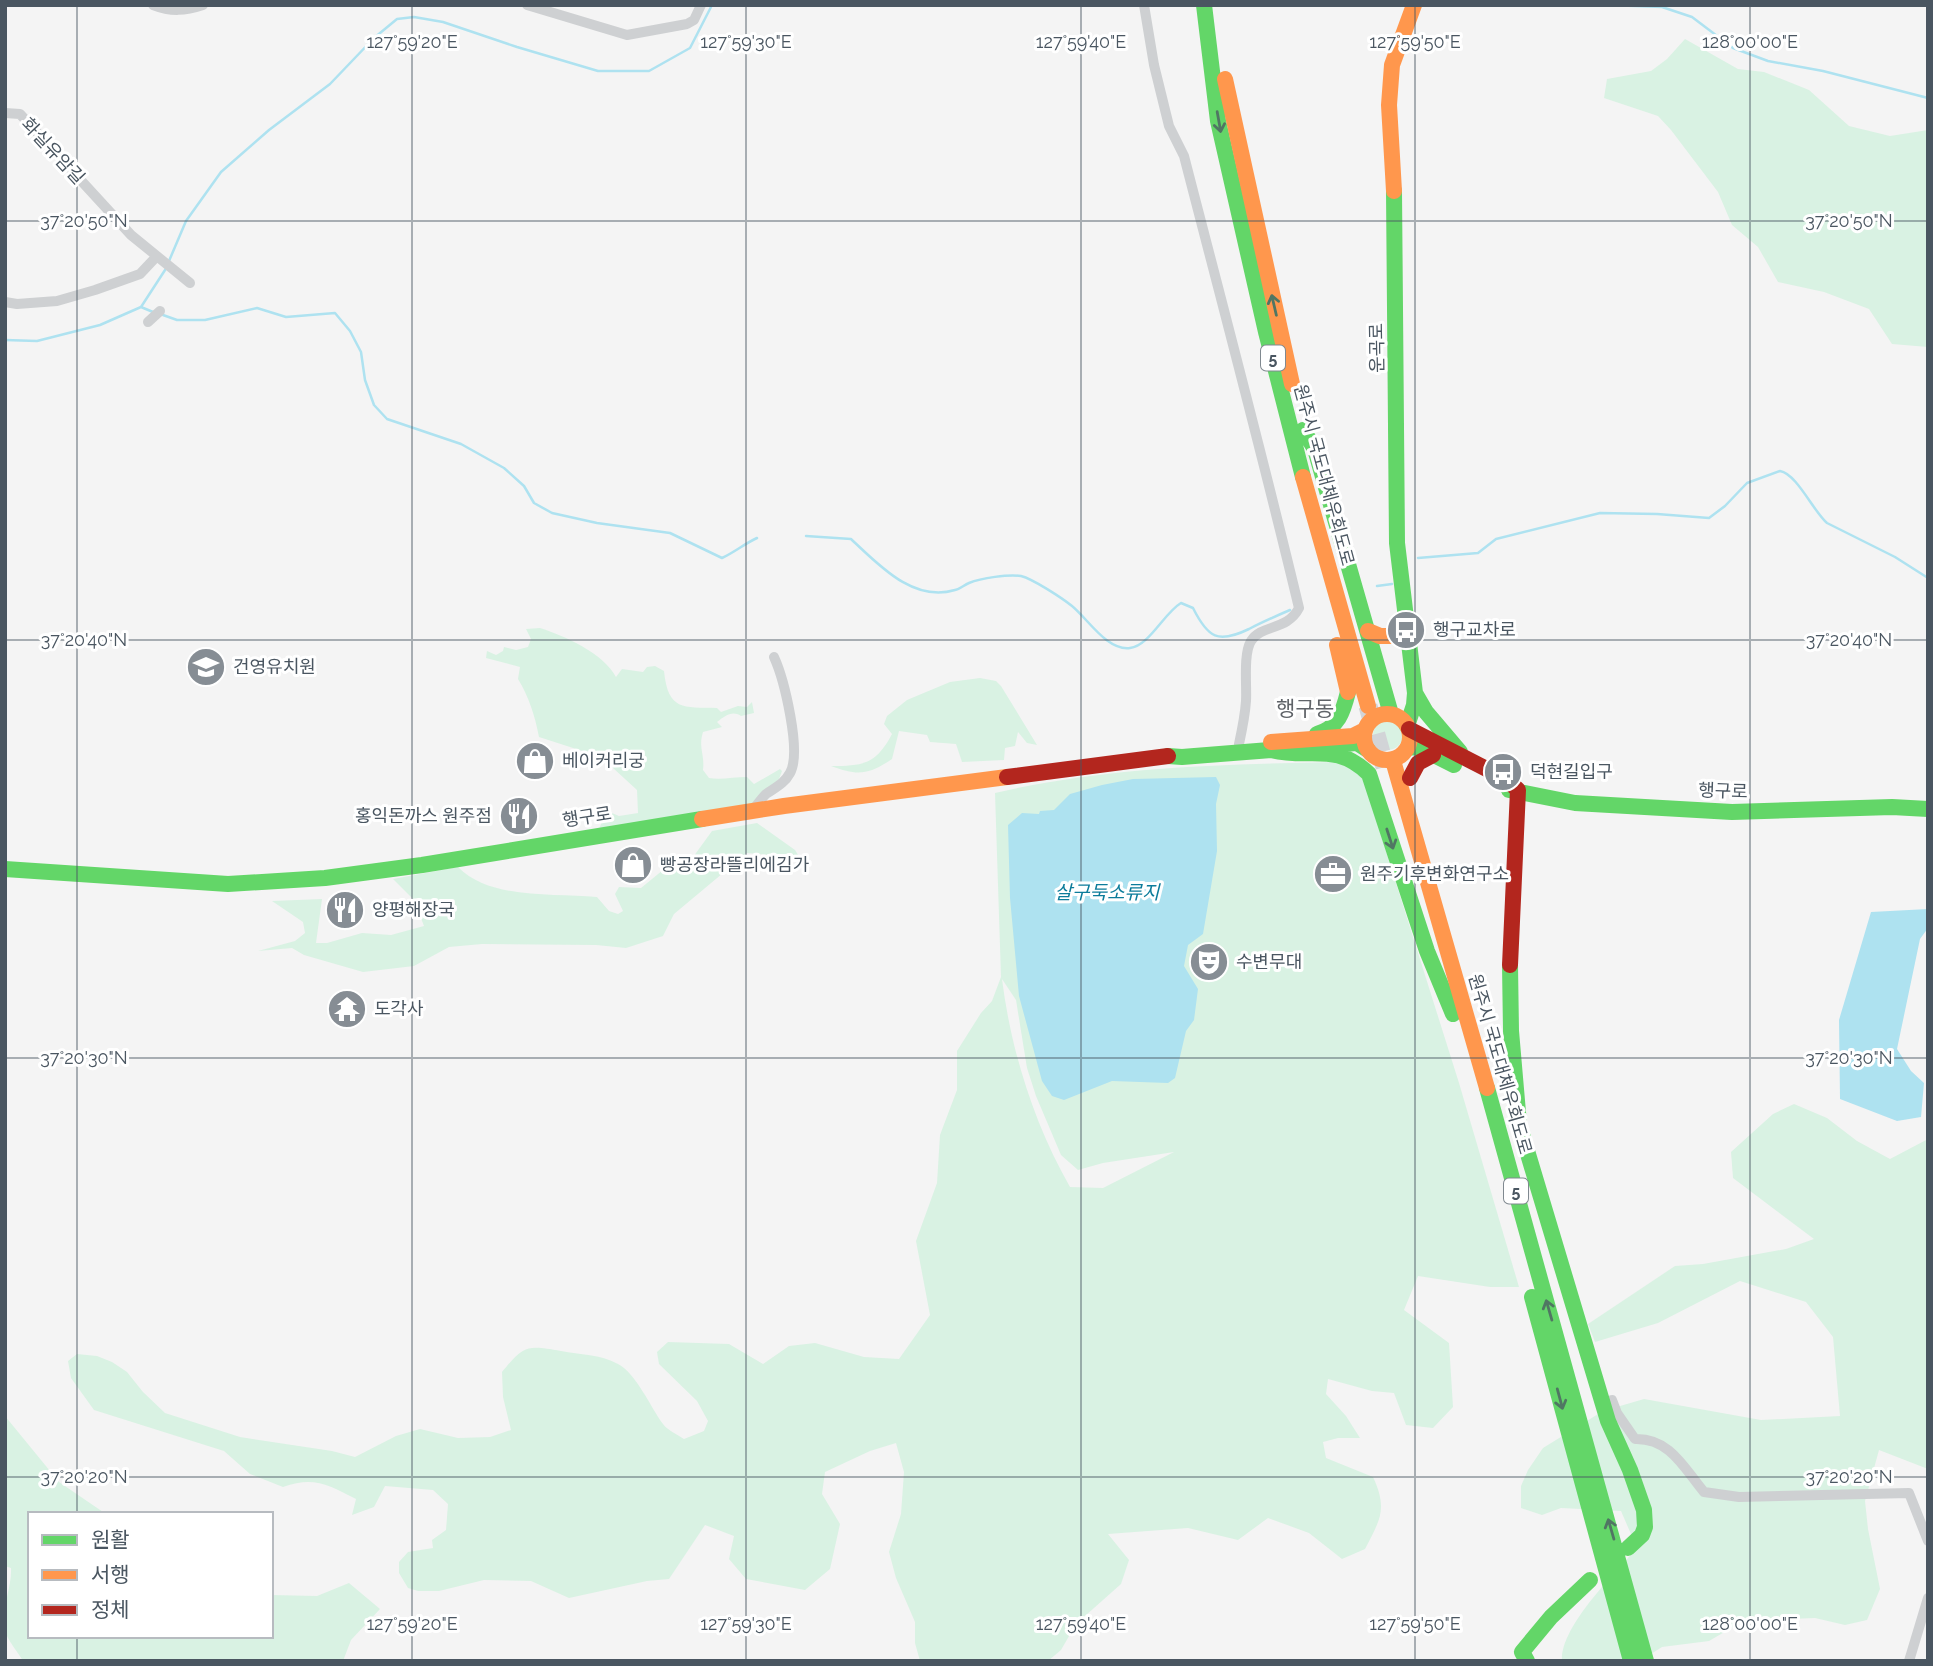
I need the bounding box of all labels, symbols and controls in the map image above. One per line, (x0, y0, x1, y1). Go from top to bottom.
text: 127°59'20"E (366, 31, 458, 52)
text: 127°59'30"E (700, 31, 792, 52)
text: 127°59'40"E (1036, 31, 1126, 52)
text: 127°59'50"E (1369, 31, 1461, 52)
text: 128°00'00"E (1702, 31, 1798, 52)
one-way arrow (1213, 110, 1226, 133)
street label: 화실유암길 (17, 113, 89, 188)
text: 37°20'50"N (40, 210, 128, 231)
text: 37°20'50"N (1805, 210, 1893, 231)
one-way arrow (1267, 294, 1281, 317)
street label: 운곡로 (1366, 323, 1387, 373)
road number: 5 (1261, 346, 1285, 370)
street label: 원주시 국도대체우회도로 (1290, 382, 1359, 568)
bus stop icon: 행구교차로 (1385, 609, 1427, 651)
place label: 행구교차로 (1433, 619, 1516, 640)
text: 37°20'40"N (41, 629, 127, 650)
text: 37°20'40"N (1806, 629, 1892, 650)
school or university icon: 건영유치원 (185, 646, 227, 688)
place label: 건영유치원 (233, 656, 316, 677)
district label: 행구동 (1276, 696, 1334, 721)
shop icon: 베이커리궁 (514, 740, 556, 782)
place label: 베이커리궁 (562, 750, 645, 771)
bus stop icon: 덕현길입구 (1482, 751, 1524, 793)
place label: 덕현길입구 (1530, 761, 1613, 782)
street label: 행구로 (1698, 779, 1748, 802)
restaurant icon: 홍익돈까스 원주점 (498, 795, 540, 837)
street label: 행구로 (561, 802, 613, 831)
place label: 홍익돈까스 원주점 (355, 805, 492, 826)
one-way arrow (1385, 827, 1397, 849)
shop icon: 빵공장라뜰리에김가 (612, 844, 654, 886)
office icon: 원주기후변화연구소 (1312, 853, 1354, 895)
place label: 빵공장라뜰리에김가 (660, 854, 809, 875)
place label: 원주기후변화연구소 (1360, 863, 1509, 884)
water label: 살구둑소류지 (1055, 881, 1161, 903)
restaurant icon: 양평해장국 (324, 889, 366, 931)
place label: 양평해장국 (372, 899, 455, 920)
theatre icon: 수변무대 (1188, 941, 1230, 983)
place label: 수변무대 (1236, 951, 1302, 972)
street label: 원주시 국도대체우회도로 (1465, 971, 1536, 1157)
temple icon: 도각사 (326, 988, 368, 1030)
place label: 도각사 (374, 998, 424, 1019)
text: 37°20'30"N (40, 1047, 128, 1068)
text: 37°20'30"N (1805, 1047, 1893, 1068)
road number: 5 (1504, 1178, 1528, 1204)
one-way arrow (1542, 1299, 1555, 1321)
one-way arrow (1554, 1387, 1567, 1410)
text: 37°20'20"N (40, 1466, 128, 1487)
text: 37°20'20"N (1805, 1466, 1893, 1487)
legend (28, 1512, 273, 1638)
one-way arrow (1603, 1519, 1616, 1541)
text: 원활 (91, 1527, 130, 1552)
text: 서행 (91, 1562, 130, 1587)
text: 정체 (91, 1597, 130, 1622)
text: 127°59'20"E (366, 1613, 458, 1634)
text: 127°59'30"E (700, 1613, 792, 1634)
text: 127°59'40"E (1036, 1613, 1126, 1634)
text: 127°59'50"E (1369, 1613, 1461, 1634)
text: 128°00'00"E (1702, 1613, 1798, 1634)

